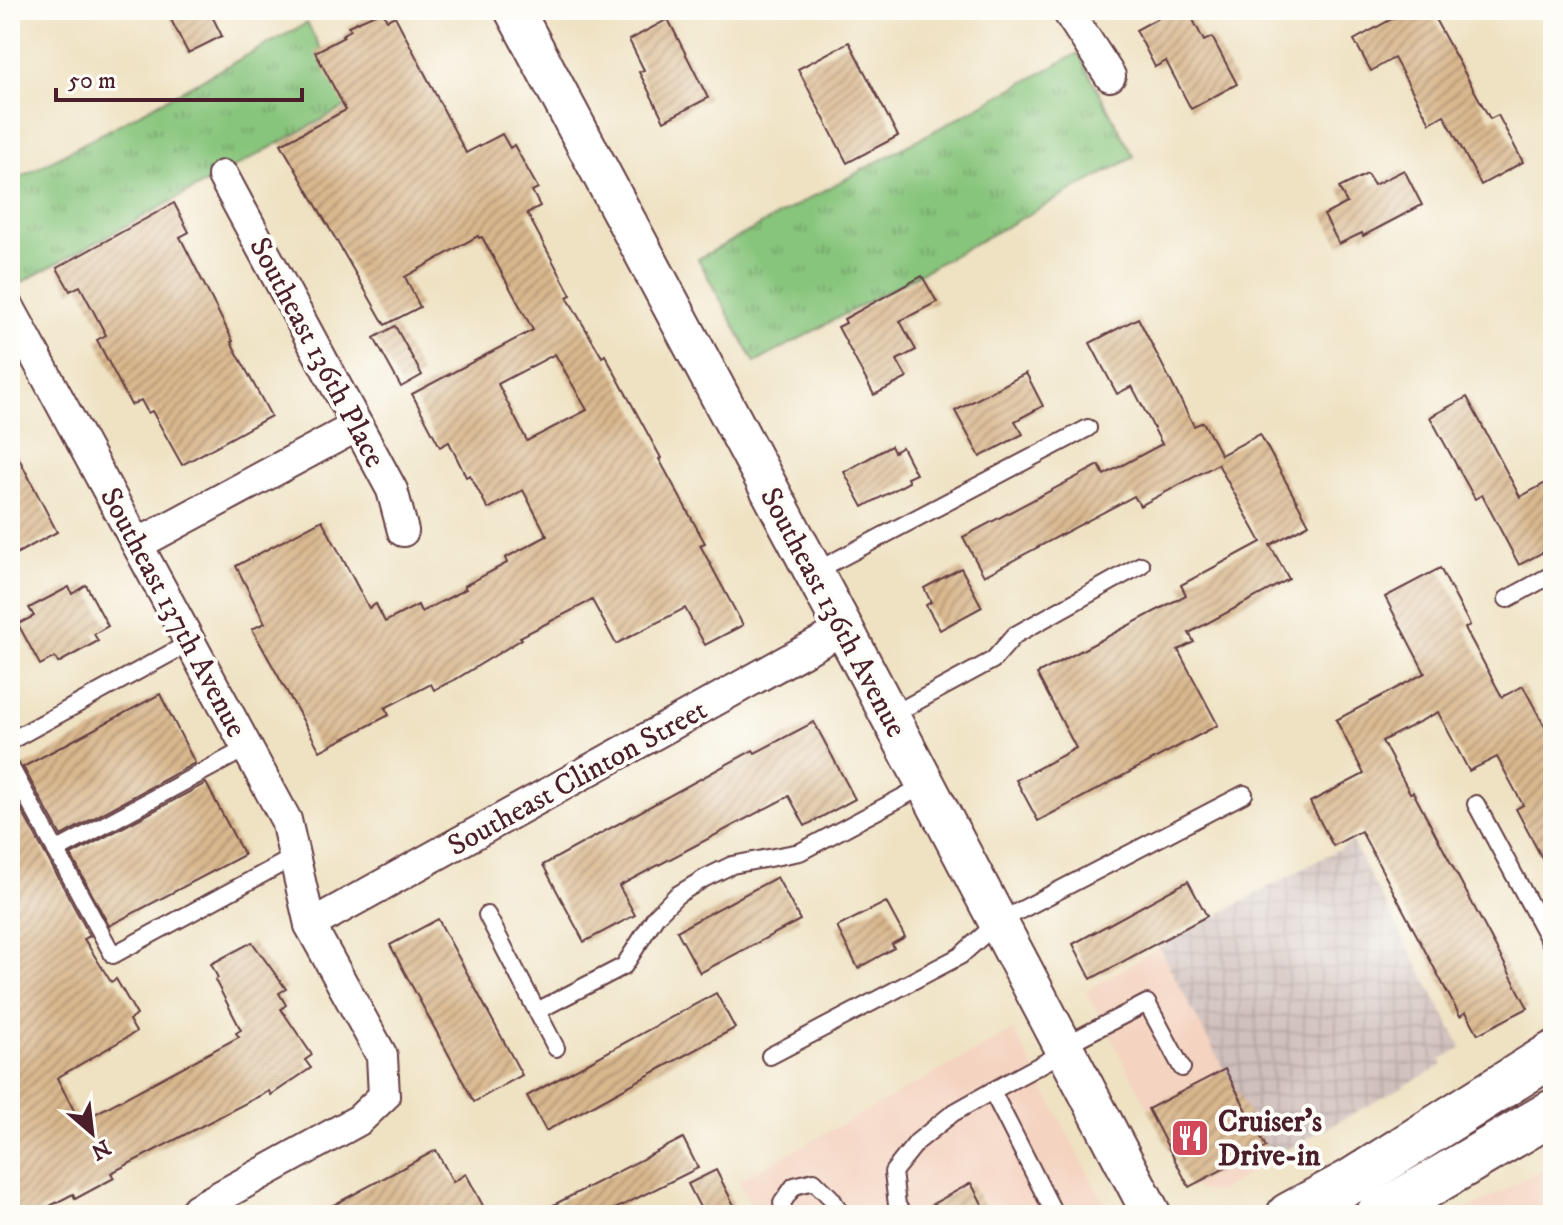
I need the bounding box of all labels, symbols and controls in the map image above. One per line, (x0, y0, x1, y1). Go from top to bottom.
scale bar (56, 52, 302, 102)
text: 50 m (68, 66, 116, 96)
street label: Southeast 136th Place (240, 231, 393, 474)
street label: Southeast 137th Avenue (91, 481, 254, 744)
street label: Southeast 136th Avenue (751, 482, 914, 744)
street label: Southeast Clinton Street (442, 692, 714, 865)
north arrow (52, 1093, 132, 1173)
place label: Cruiser's Drive-in (1218, 1104, 1322, 1175)
restaurant icon: Cruiser's Drive-in (1169, 1117, 1211, 1159)
text: N (86, 1133, 115, 1165)

